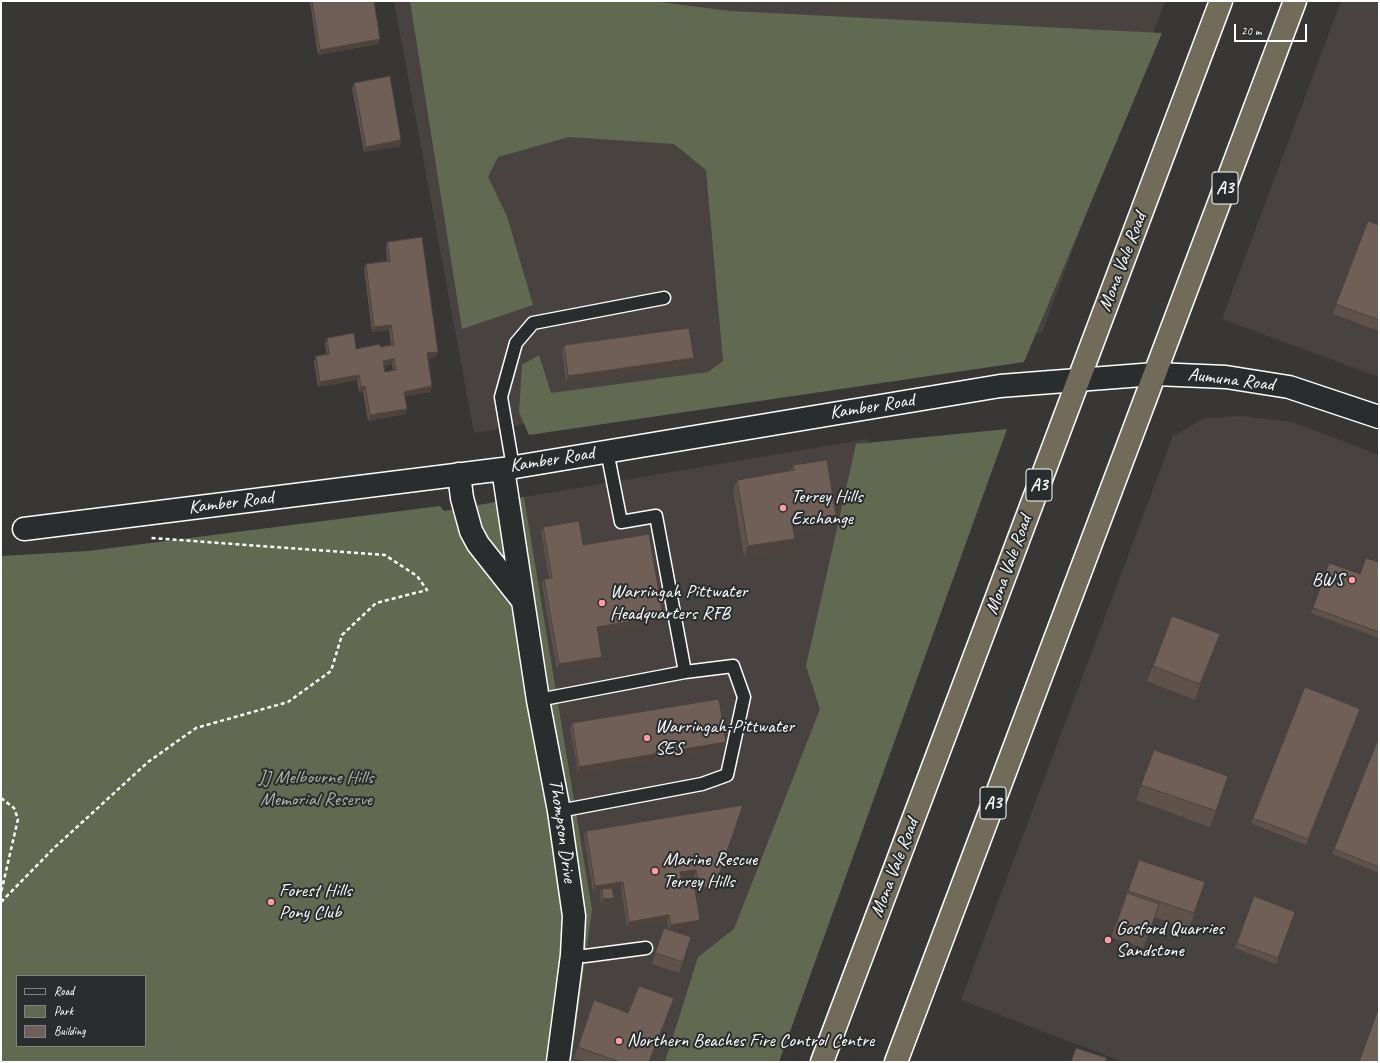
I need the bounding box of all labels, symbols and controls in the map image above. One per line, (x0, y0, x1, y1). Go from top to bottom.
scale bar (1236, 16, 1309, 42)
text: 20 m (1241, 23, 1261, 39)
road number: A3 (1212, 172, 1238, 204)
street label: Mona Vale Road (1094, 210, 1152, 314)
street label: Aumuna Road (1187, 363, 1275, 397)
street label: Kamber Road (828, 389, 916, 425)
street label: Kamber Road (508, 442, 596, 478)
road number: A3 (1026, 469, 1052, 501)
street label: Kamber Road (187, 486, 275, 520)
place label: Terrey Hills Exchange (791, 486, 862, 530)
marker: Terrey Hills Exchange (778, 503, 788, 513)
street label: Mona Vale Road (981, 512, 1037, 618)
place label: BWS (1312, 569, 1344, 591)
marker: BWS (1347, 575, 1357, 585)
place label: Warringah Pittwater Headquarters RFB (610, 581, 747, 625)
marker: Warringah Pittwater Headquarters RFB (597, 598, 607, 608)
place label: Warringah-Pittwater SES (655, 716, 794, 760)
marker: Warringah-Pittwater SES (642, 733, 652, 743)
park label: JJ Melbourne Hills Memorial Reserve (259, 767, 373, 811)
street label: Thompson Drive (543, 778, 581, 884)
road number: A3 (980, 787, 1006, 819)
street label: Mona Vale Road (866, 816, 924, 920)
place label: Marine Rescue Terrey Hills (663, 849, 757, 893)
marker: Marine Rescue Terrey Hills (650, 866, 660, 876)
place label: Forest Hills Pony Club (279, 880, 352, 924)
marker: Forest Hills Pony Club (266, 897, 276, 907)
place label: Gosford Quarries Sandstone (1116, 918, 1224, 962)
marker: Gosford Quarries Sandstone (1103, 935, 1113, 945)
legend (16, 975, 146, 1047)
text: Road (54, 983, 74, 999)
text: Park (54, 1003, 73, 1019)
text: Building (54, 1023, 86, 1039)
place label: Northern Beaches Fire Control Centre (627, 1030, 874, 1052)
marker: Northern Beaches Fire Control Centre (614, 1036, 624, 1046)

